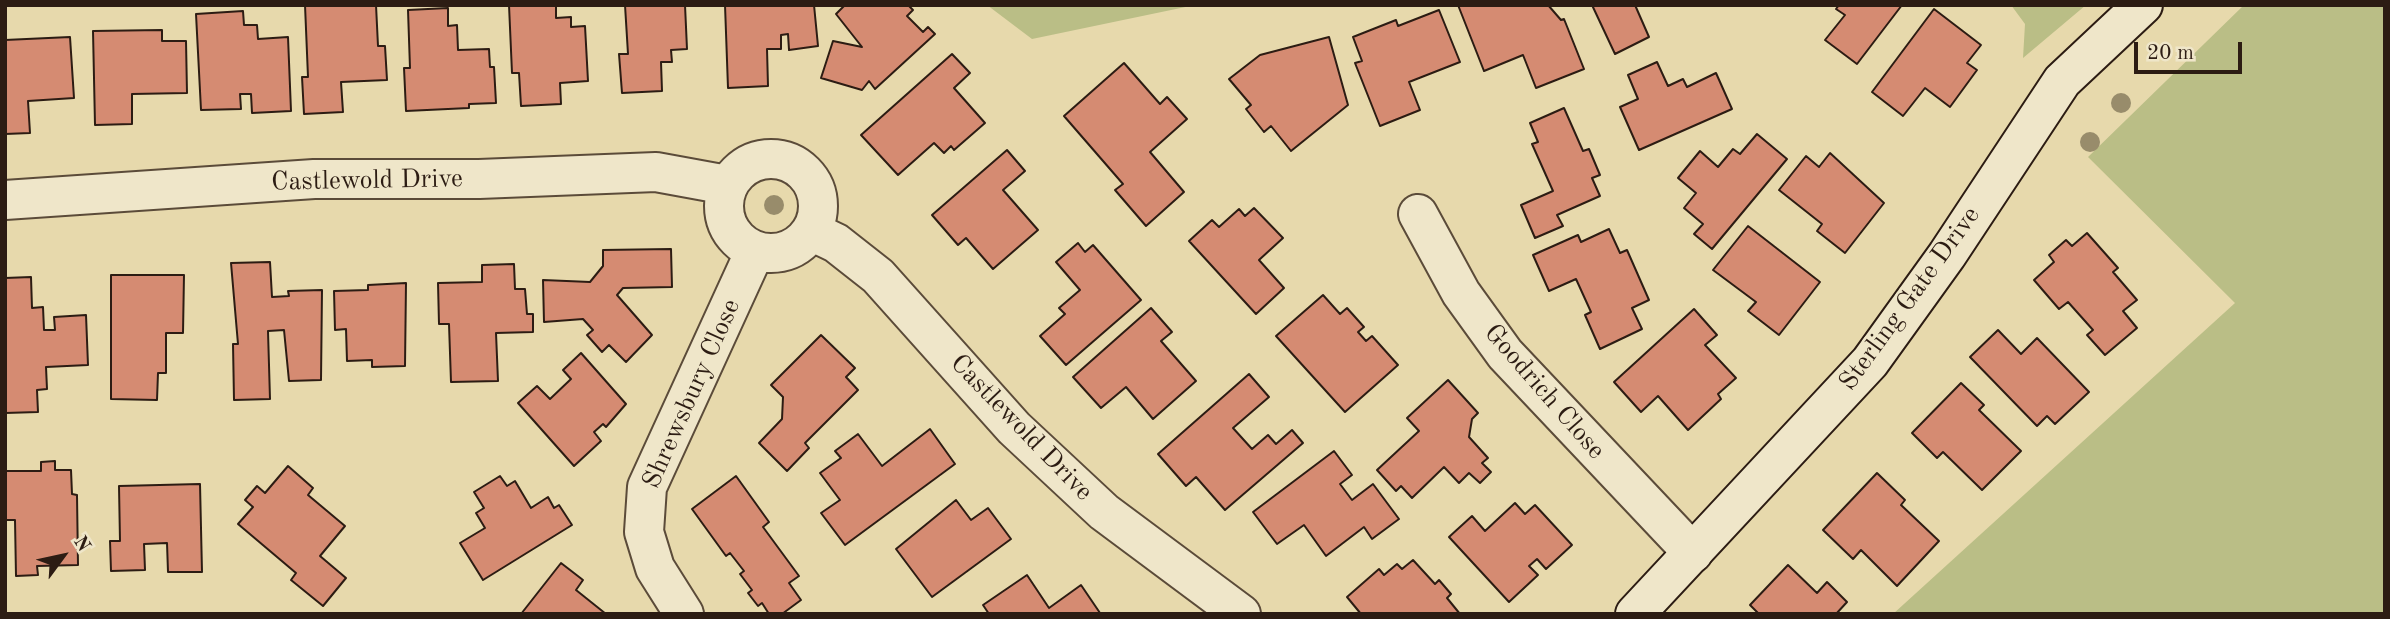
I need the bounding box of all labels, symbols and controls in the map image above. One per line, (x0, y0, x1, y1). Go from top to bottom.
scale bar (2138, 28, 2246, 72)
text: 20 m (2147, 43, 2194, 64)
street label: Castlewold Drive (271, 164, 463, 198)
street label: Sterling Gate Drive (1833, 201, 1987, 397)
street label: Shrewsbury Close (636, 295, 748, 493)
street label: Goodrich Close (1477, 318, 1611, 466)
street label: Castlewold Drive (943, 348, 1099, 508)
north arrow (28, 521, 98, 591)
text: N (69, 533, 93, 556)

